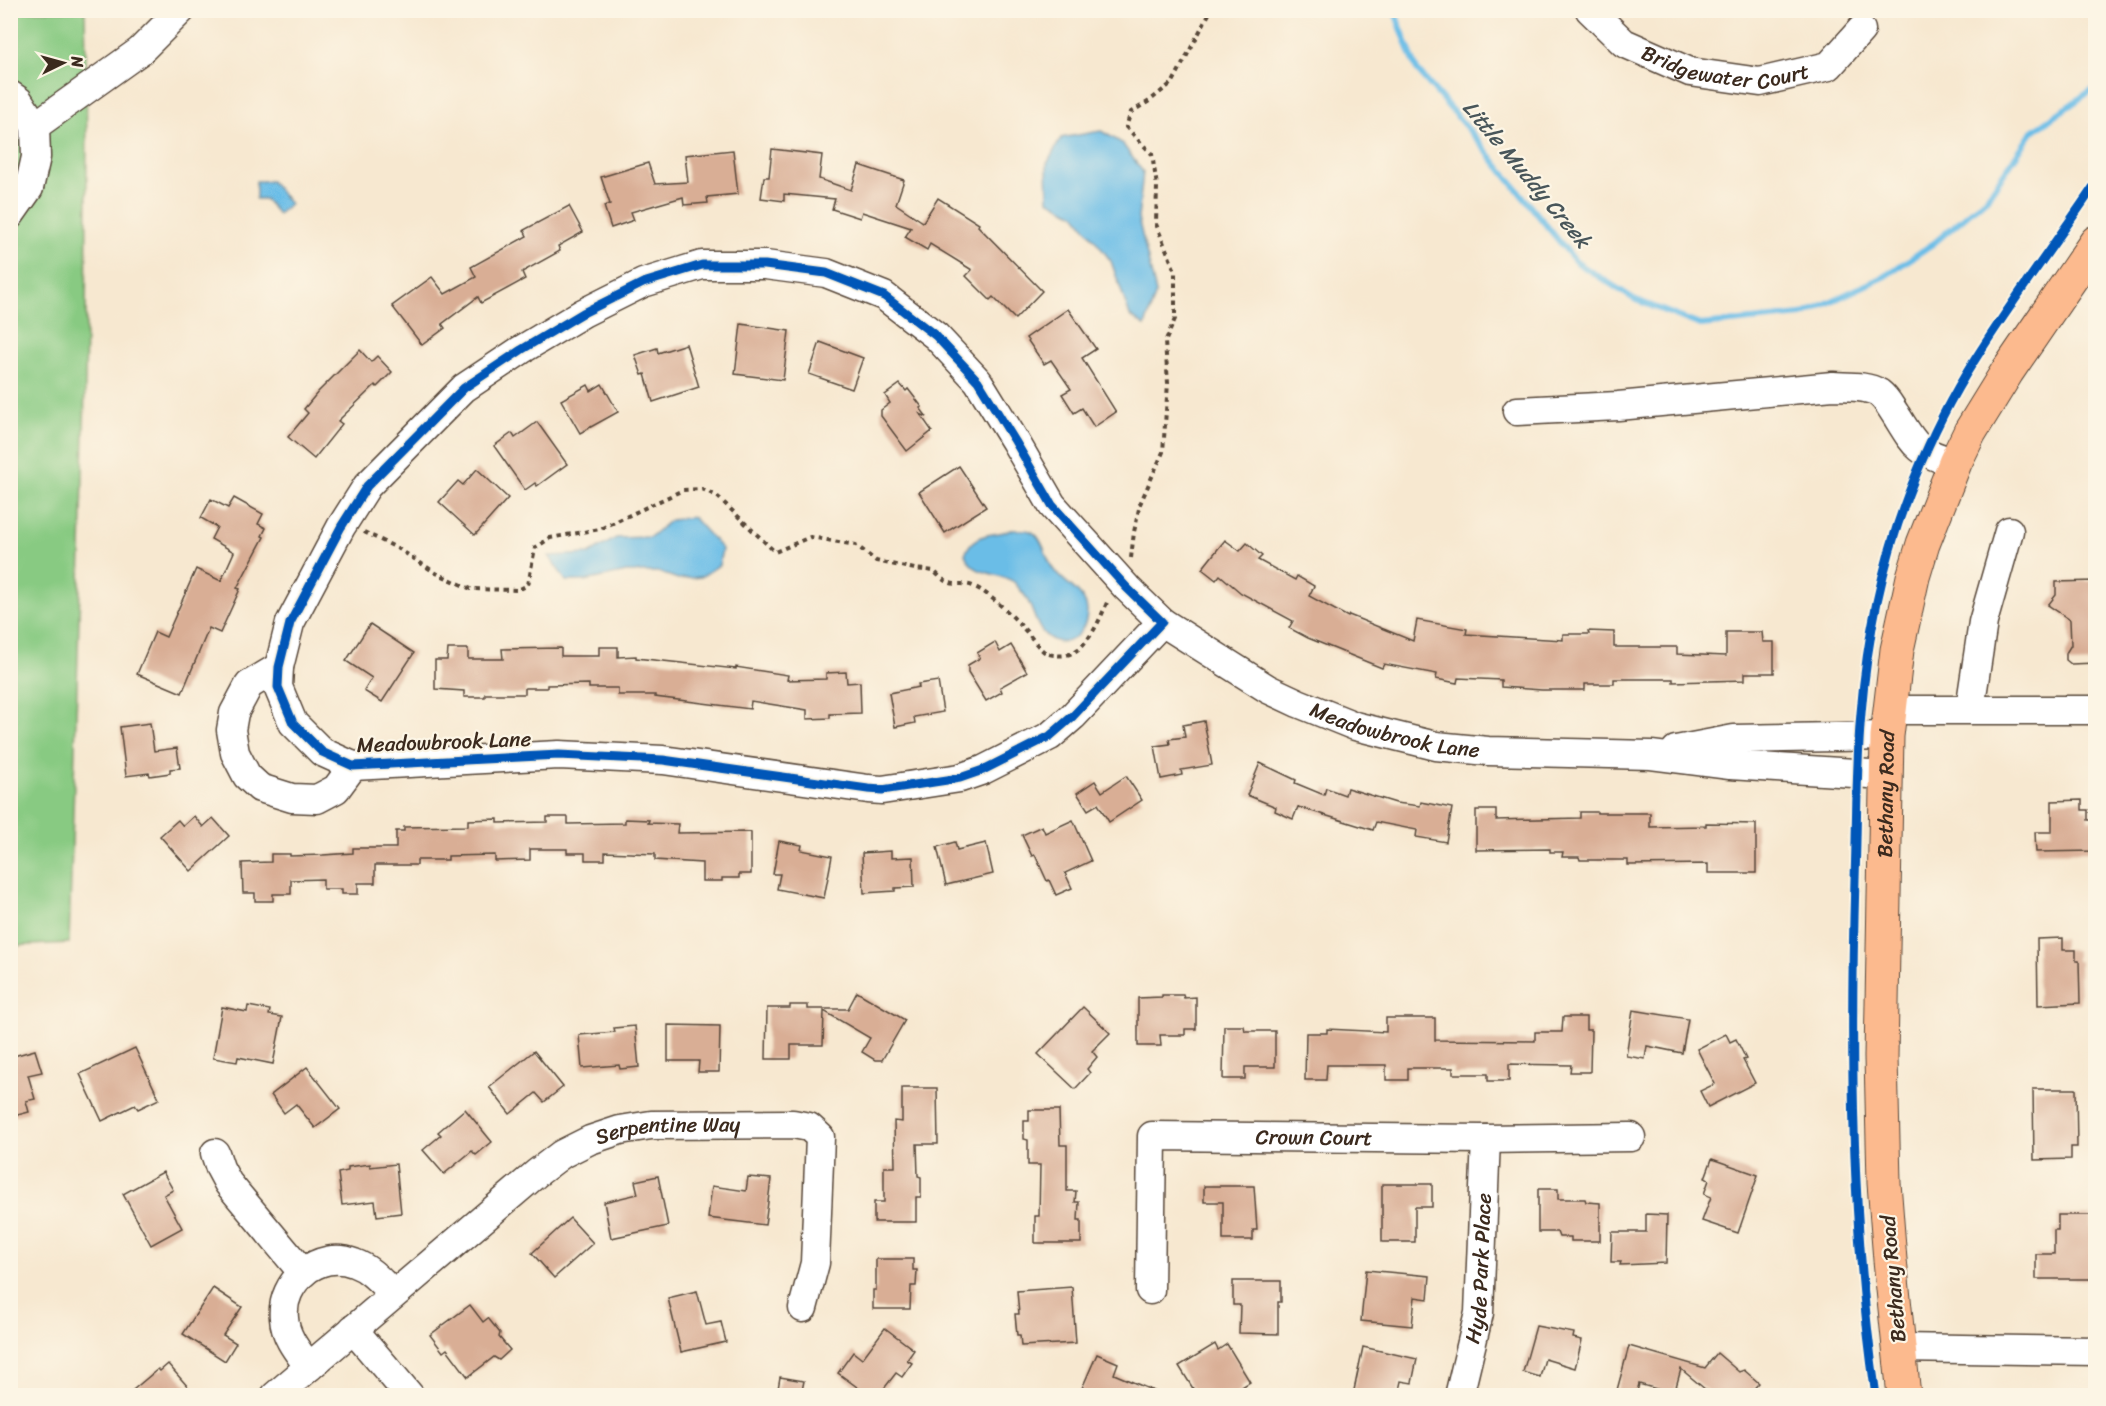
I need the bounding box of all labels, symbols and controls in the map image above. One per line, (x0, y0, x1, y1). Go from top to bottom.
north arrow (33, 33, 93, 93)
street label: Bridgewater Court (1635, 34, 1813, 101)
text: N (62, 54, 92, 69)
water label: Little Muddy Creek (1453, 91, 1602, 258)
street label: Meadowbrook Lane (1304, 691, 1482, 769)
street label: Meadowbrook Lane (356, 720, 532, 764)
street label: Bethany Road (1866, 726, 1907, 858)
street label: Serpentine Way (590, 1105, 741, 1156)
street label: Crown Court (1255, 1118, 1372, 1157)
street label: Hyde Park Place (1453, 1192, 1503, 1348)
street label: Bethany Road (1868, 1212, 1917, 1344)

